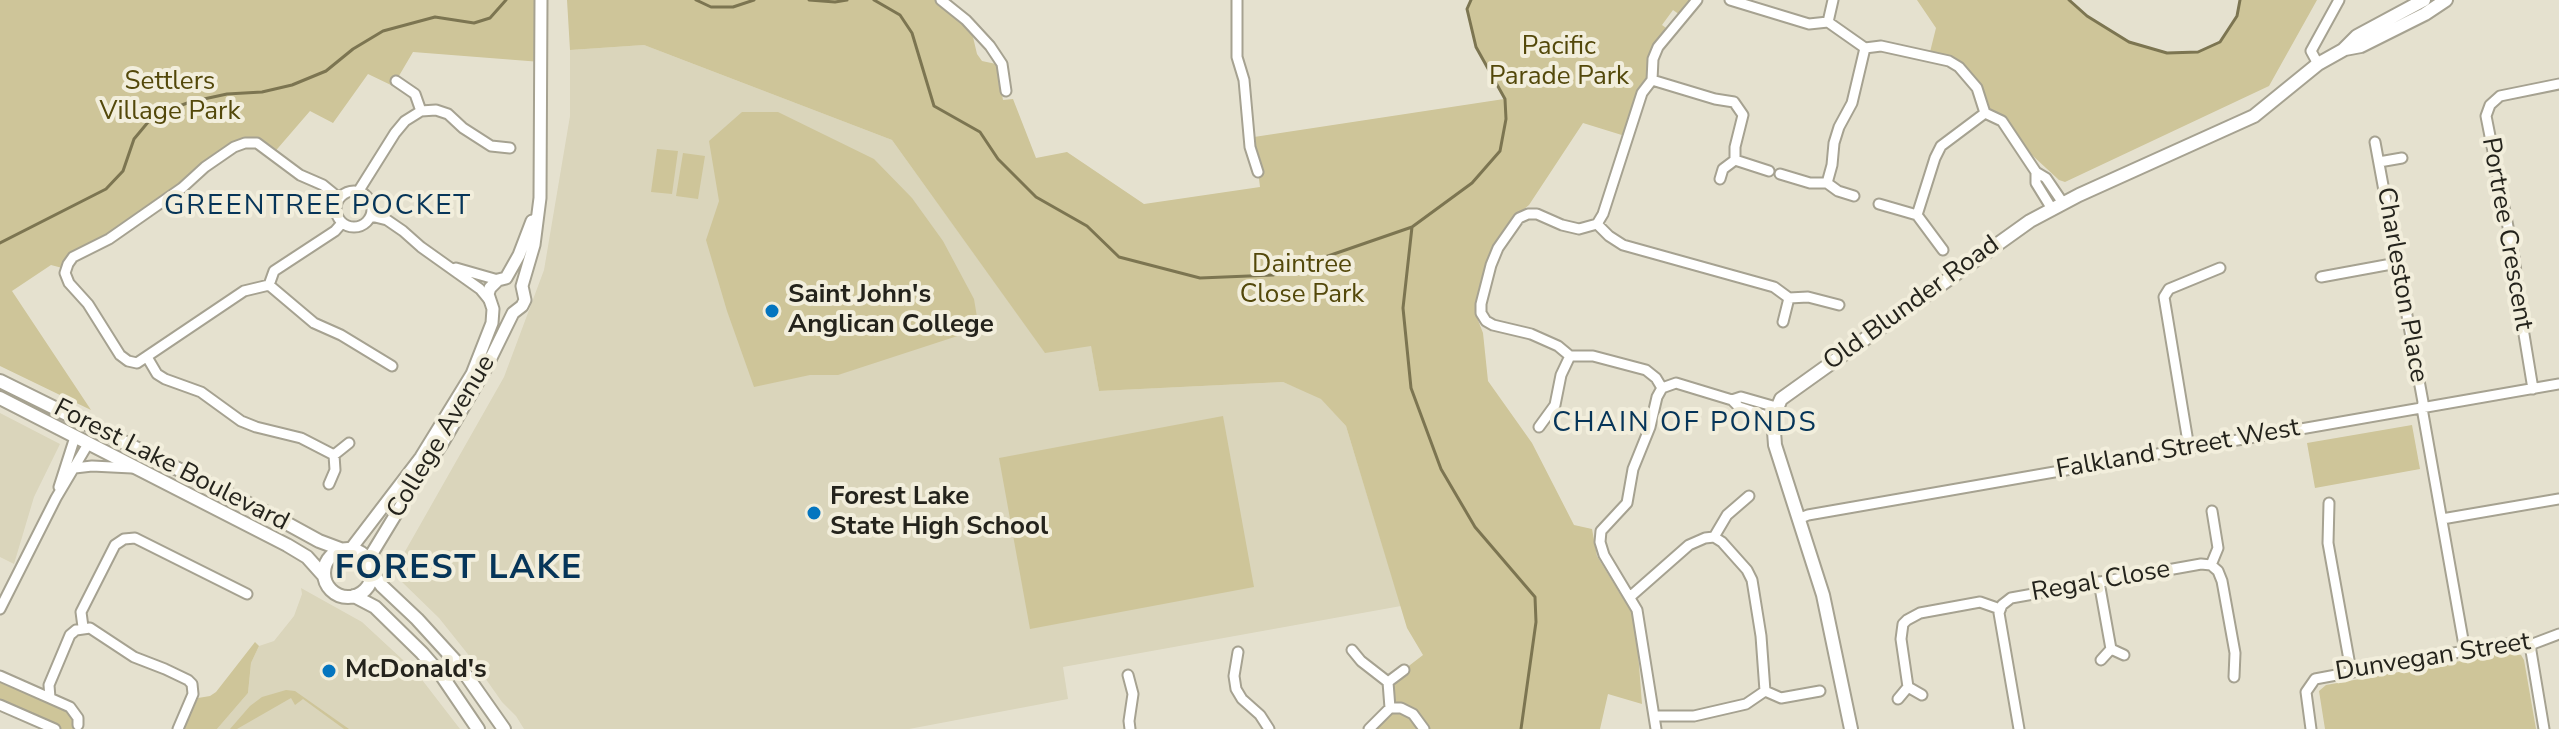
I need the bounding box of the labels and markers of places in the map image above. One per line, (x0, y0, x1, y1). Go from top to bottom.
place label: Saint John's Anglican College (788, 280, 994, 342)
marker: Saint John's Anglican College (763, 302, 781, 320)
place label: Forest Lake State High School (830, 482, 1048, 544)
marker: Forest Lake State High School (805, 504, 823, 522)
place label: McDonald's (345, 655, 487, 687)
marker: McDonald's (320, 662, 338, 680)

